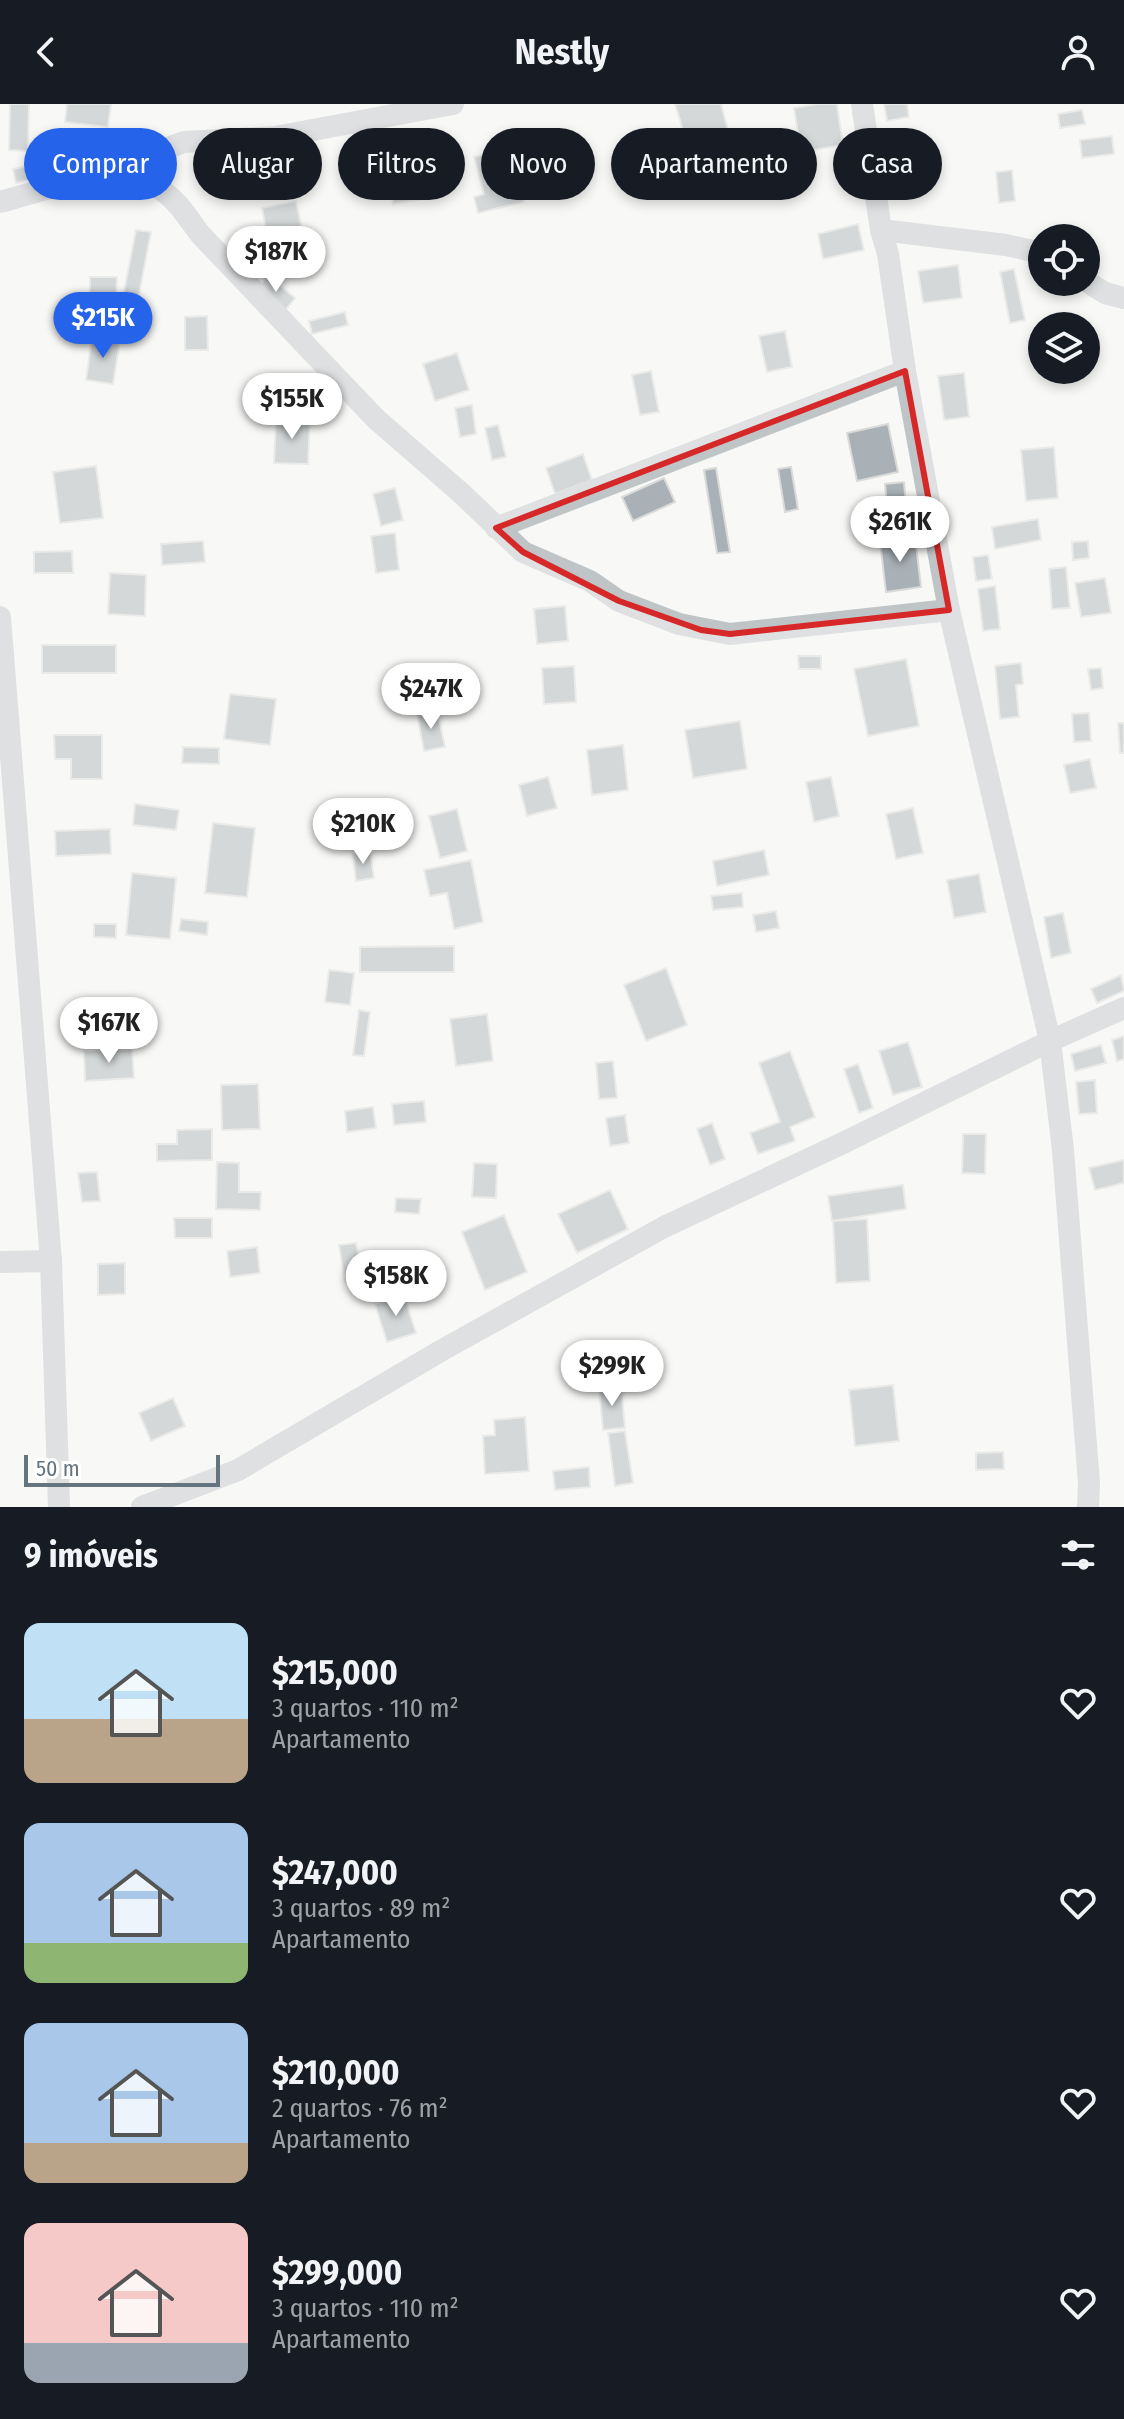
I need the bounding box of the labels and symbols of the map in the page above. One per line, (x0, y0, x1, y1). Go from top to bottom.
pin: $187K (220, 226, 332, 294)
pin: $215K (47, 292, 159, 360)
pin: $155K (236, 373, 348, 441)
pin: $261K (844, 496, 956, 564)
pin: $247K (375, 663, 487, 731)
pin: $210K (307, 798, 419, 866)
pin: $167K (53, 997, 165, 1065)
pin: $158K (340, 1250, 452, 1318)
pin: $299K (556, 1340, 668, 1408)
scale bar (24, 1451, 220, 1487)

